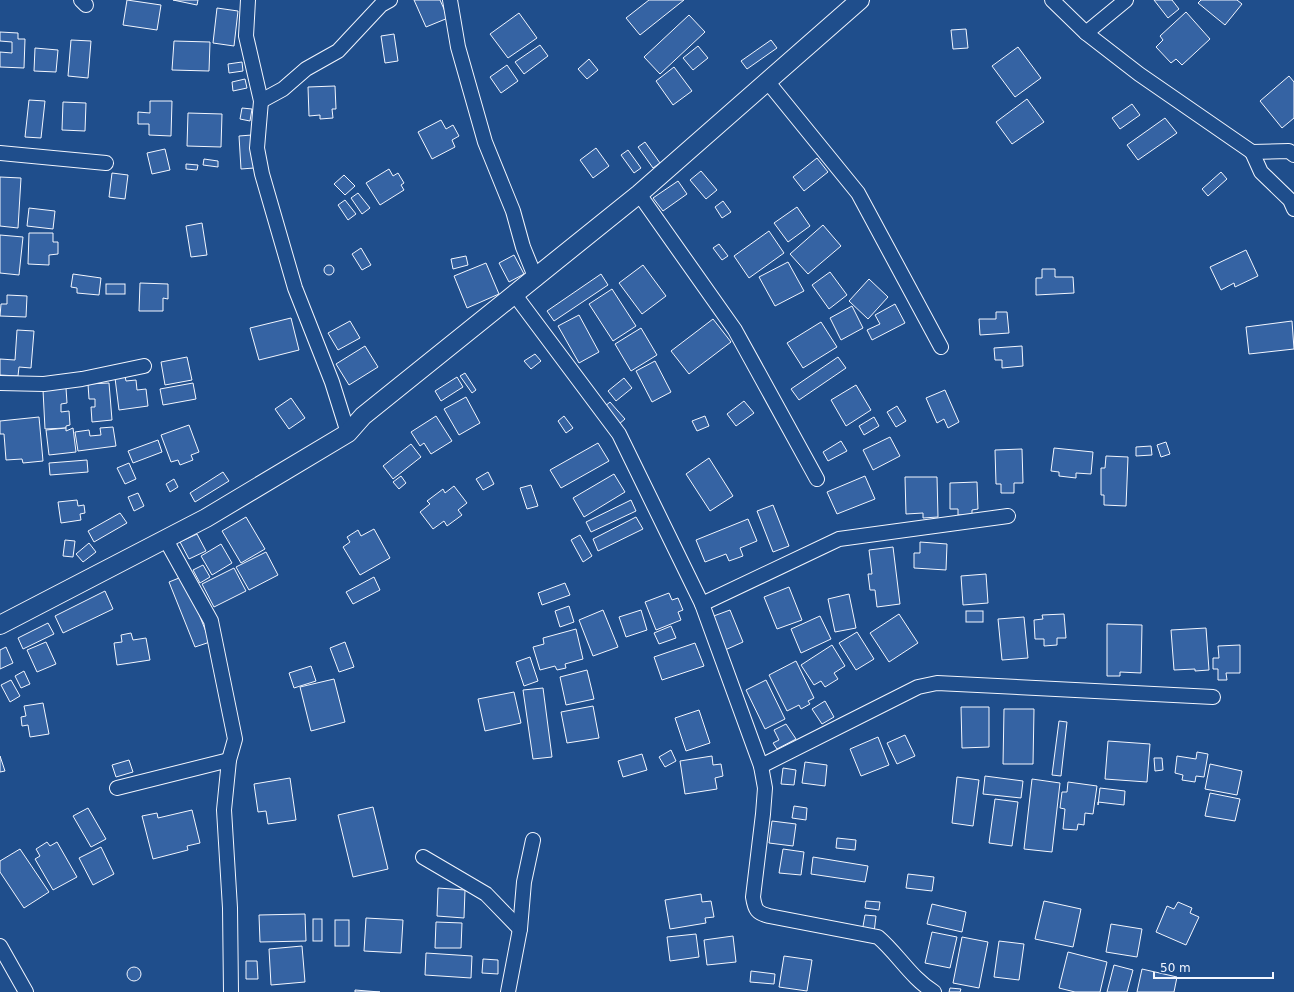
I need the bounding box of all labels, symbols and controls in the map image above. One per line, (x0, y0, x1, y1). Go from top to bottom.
scale bar (1154, 954, 1273, 980)
text: 50 m (1160, 961, 1191, 975)

